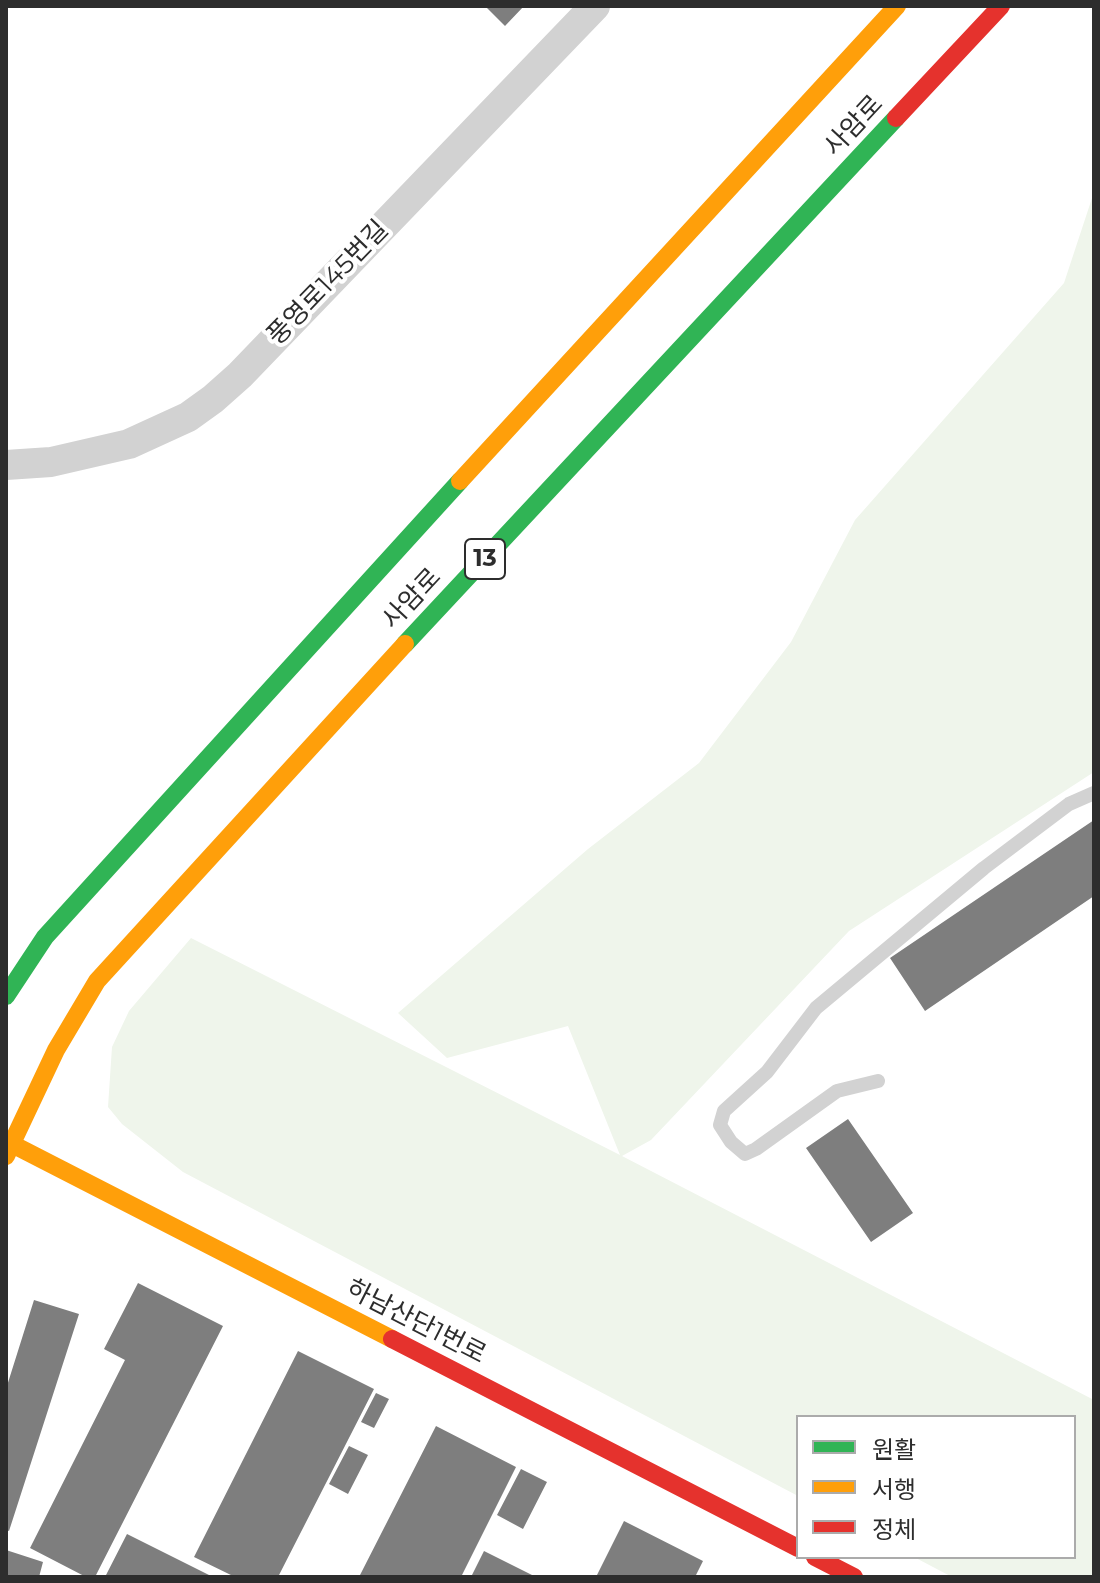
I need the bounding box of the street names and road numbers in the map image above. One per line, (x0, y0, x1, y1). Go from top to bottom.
street label: 사암로 (818, 89, 890, 163)
street label: 풍영로145번길 (261, 214, 395, 352)
road number: 13 (465, 539, 505, 579)
street label: 사암로 (376, 562, 448, 636)
street label: 하남산단1번로 (341, 1273, 491, 1371)

